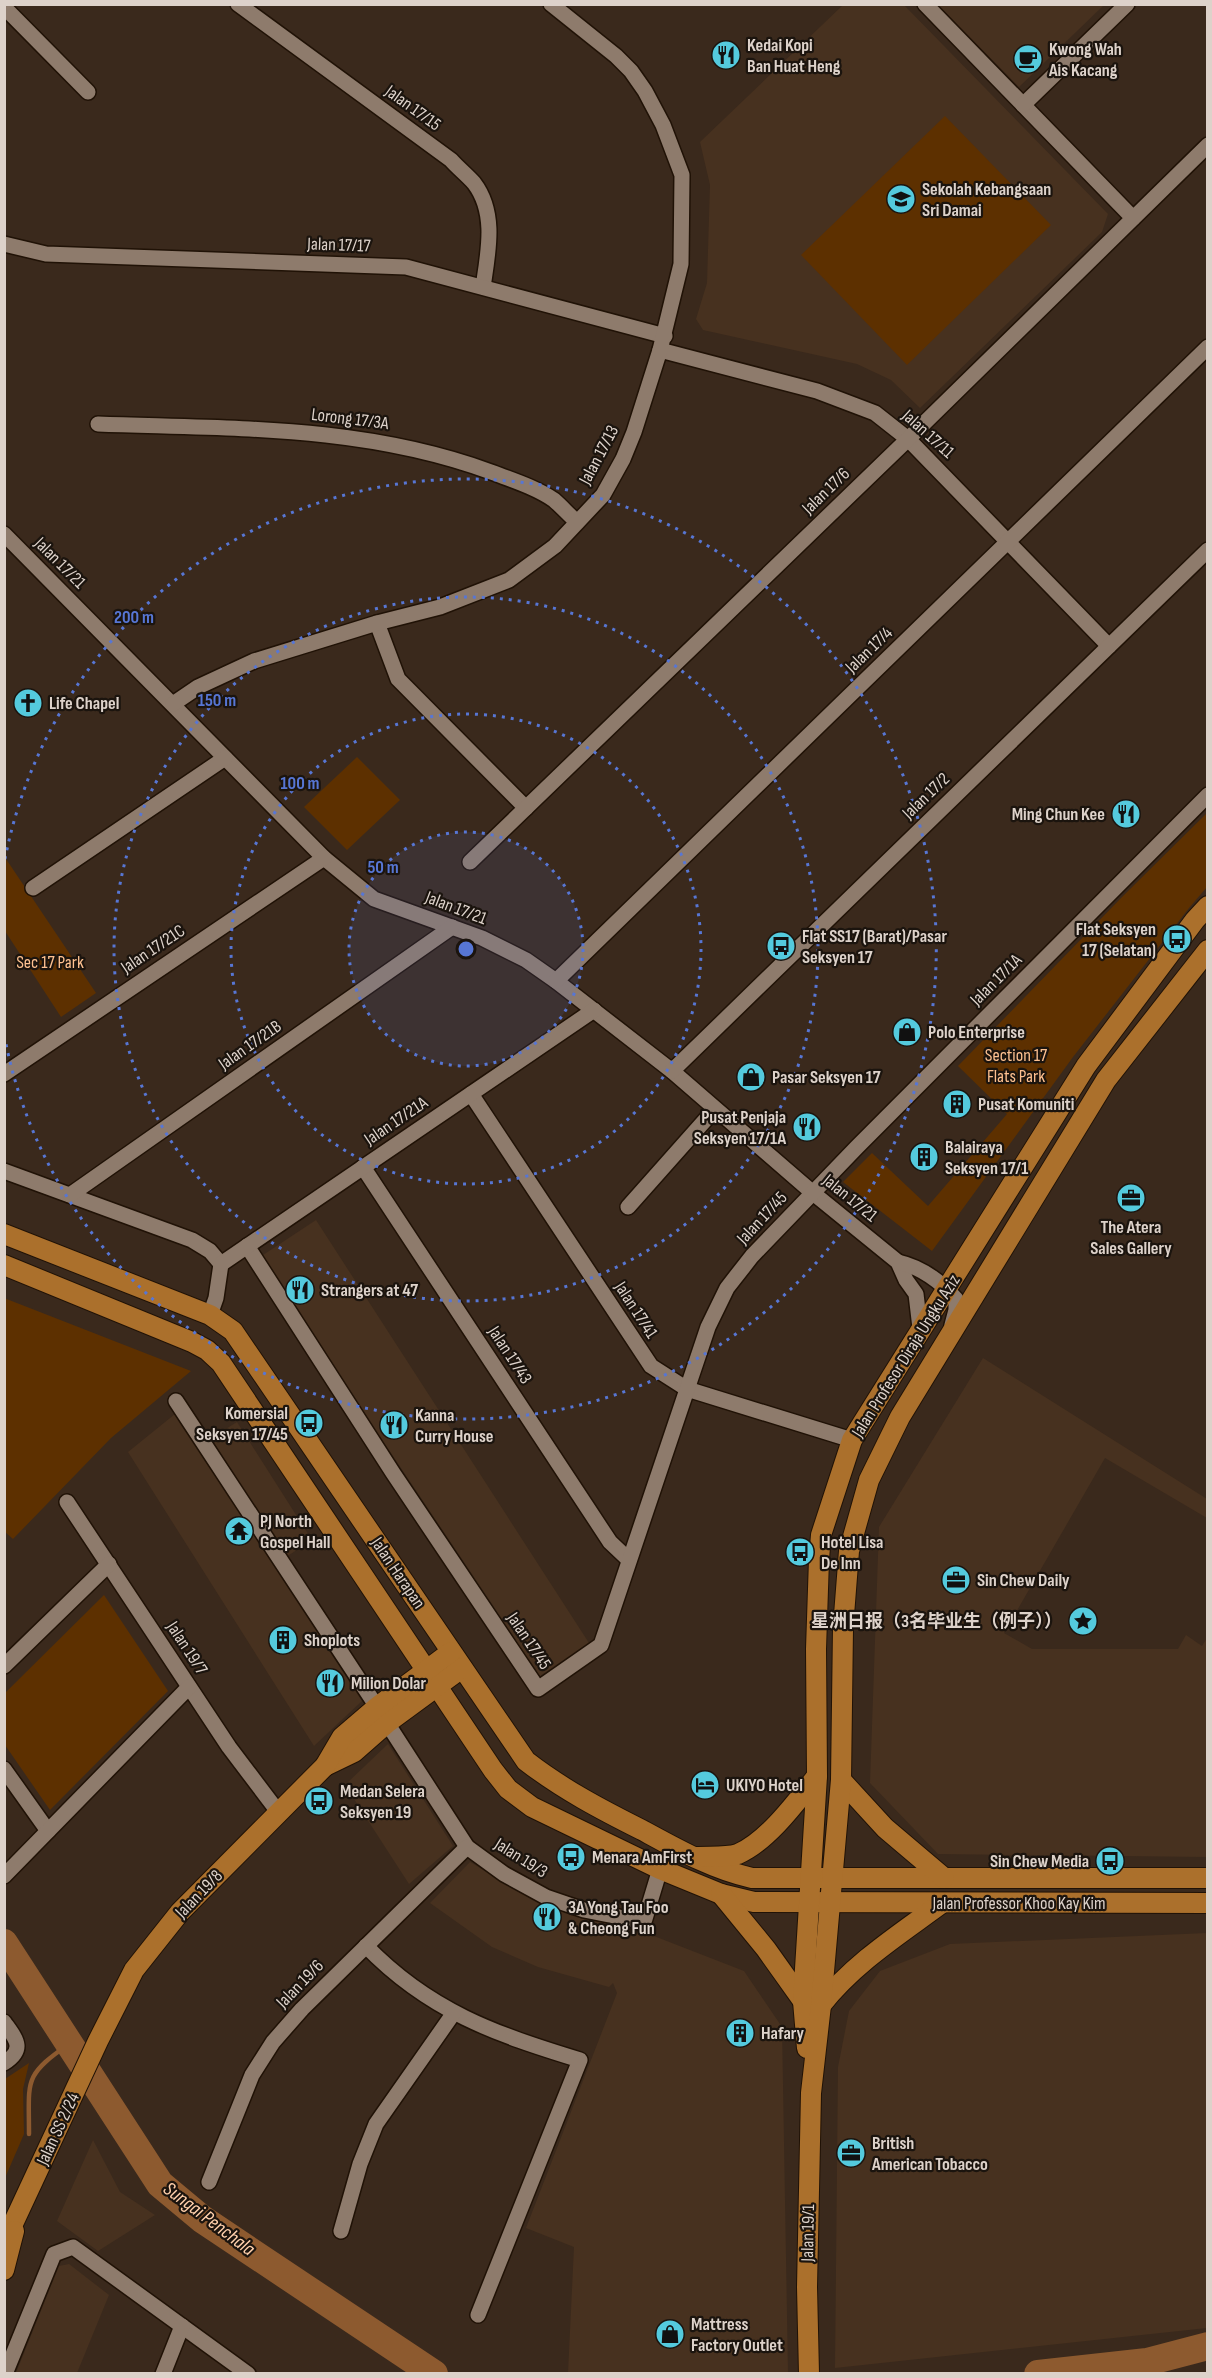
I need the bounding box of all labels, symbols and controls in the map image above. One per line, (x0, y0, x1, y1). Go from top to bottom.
place label: Kedai Kopi Ban Huat Heng (747, 35, 841, 77)
restaurant icon: Kedai Kopi Ban Huat Heng (710, 39, 742, 71)
place label: Kwong Wah Ais Kacang (1048, 39, 1122, 81)
cafe icon: Kwong Wah Ais Kacang (1012, 43, 1044, 75)
street label: Jalan 17/15 (380, 80, 445, 135)
place label: Sekolah Kebangsaan Sri Damai (922, 179, 1051, 221)
school or university icon: Sekolah Kebangsaan Sri Damai (885, 183, 917, 215)
street label: Jalan 17/17 (306, 233, 372, 257)
street label: Lorong 17/3A (310, 404, 390, 434)
street label: Jalan 17/11 (897, 405, 959, 463)
street label: Jalan 17/13 (574, 422, 623, 489)
street label: Jalan 17/6 (797, 463, 854, 519)
street label: Jalan 17/21 (29, 532, 90, 593)
text: 200 m (114, 607, 154, 628)
street label: Jalan 17/4 (841, 622, 897, 678)
church icon: Life Chapel (12, 687, 44, 719)
text: 150 m (198, 690, 236, 711)
place label: Life Chapel (49, 693, 119, 714)
street label: Jalan 17/2 (897, 768, 954, 824)
text: 100 m (281, 773, 320, 794)
restaurant icon: Ming Chun Kee (1110, 798, 1142, 830)
place label: Ming Chun Kee (1012, 804, 1105, 825)
text: 50 m (367, 857, 399, 878)
street label: Jalan 17/21 (422, 886, 490, 929)
place label: Flat Seksyen 17 (Selatan) (1076, 919, 1156, 961)
street label: Jalan 17/21C (116, 920, 189, 979)
bus stop icon: Flat Seksyen 17 (Selatan) (1161, 923, 1193, 955)
place label: Flat SS17 (Barat)/Pasar Seksyen 17 (802, 926, 947, 968)
bus stop icon: Flat SS17 (Barat)/Pasar Seksyen 17 (765, 930, 797, 962)
centre of rings (456, 939, 476, 959)
street label: Jalan 17/1A (965, 950, 1026, 1011)
park label: Sec 17 Park (16, 952, 84, 973)
street label: Jalan 17/21B (214, 1016, 285, 1075)
shop icon: Polo Enterprise (891, 1016, 923, 1048)
place label: Polo Enterprise (928, 1022, 1025, 1043)
park label: Section 17 Flats Park (985, 1045, 1048, 1087)
shop icon: Pasar Seksyen 17 (735, 1061, 767, 1093)
place label: Pasar Seksyen 17 (772, 1067, 881, 1088)
building icon: Pusat Komuniti (941, 1088, 973, 1120)
street label: Jalan 17/21A (360, 1092, 432, 1150)
place label: Pusat Komuniti (978, 1094, 1074, 1115)
place label: Pusat Penjaja Seksyen 17/1A (694, 1107, 786, 1149)
restaurant icon: Pusat Penjaja Seksyen 17/1A (791, 1111, 823, 1143)
place label: Balairaya Seksyen 17/1 (945, 1137, 1028, 1179)
building icon: Balairaya Seksyen 17/1 (908, 1141, 940, 1173)
street label: Jalan 17/21 (818, 1169, 882, 1227)
office icon: The Atera Sales Gallery (1115, 1182, 1147, 1214)
street label: Jalan 17/45 (732, 1187, 792, 1249)
place label: The Atera Sales Gallery (1090, 1217, 1172, 1259)
street label: Jalan Profesor Diraja Ungku Aziz (847, 1270, 965, 1442)
restaurant icon: Strangers at 47 (284, 1274, 316, 1306)
street label: Jalan 17/41 (609, 1277, 662, 1343)
place label: Strangers at 47 (321, 1280, 418, 1301)
street label: Jalan 17/43 (483, 1321, 536, 1388)
place label: Komersial Seksyen 17/45 (196, 1403, 288, 1445)
place label: Kanna Curry House (415, 1405, 494, 1447)
bus stop icon: Komersial Seksyen 17/45 (293, 1407, 325, 1439)
restaurant icon: Kanna Curry House (378, 1409, 410, 1441)
place label: PJ North Gospel Hall (260, 1511, 330, 1553)
temple icon: PJ North Gospel Hall (223, 1515, 255, 1547)
place label: Hotel Lisa De Inn (821, 1532, 883, 1574)
street label: Jalan Harapan (366, 1533, 429, 1613)
bus stop icon: Hotel Lisa De Inn (784, 1536, 816, 1568)
office icon: Sin Chew Daily (940, 1564, 972, 1596)
place label: Sin Chew Daily (977, 1570, 1070, 1591)
place icon: 星洲日报（3名毕业生（例子）） (1067, 1605, 1099, 1637)
street label: Jalan 17/45 (502, 1608, 556, 1673)
place label: 星洲日报（3名毕业生（例子）） (811, 1611, 1062, 1632)
street label: Jalan 19/7 (162, 1617, 212, 1679)
building icon: Shoplots (267, 1624, 299, 1656)
place label: Shoplots (304, 1630, 360, 1651)
restaurant icon: Milion Dolar (314, 1667, 346, 1699)
place label: Milion Dolar (351, 1673, 426, 1694)
hotel icon: UKIYO Hotel (689, 1769, 721, 1801)
place label: UKIYO Hotel (726, 1775, 803, 1796)
place label: Medan Selera Seksyen 19 (340, 1781, 425, 1823)
bus stop icon: Medan Selera Seksyen 19 (303, 1785, 335, 1817)
street label: Jalan 19/3 (490, 1833, 551, 1882)
bus stop icon: Menara AmFirst (555, 1841, 587, 1873)
bus stop icon: Sin Chew Media (1094, 1845, 1126, 1877)
place label: Menara AmFirst (592, 1847, 692, 1868)
place label: Sin Chew Media (990, 1851, 1089, 1872)
street label: Jalan 19/8 (170, 1865, 227, 1923)
street label: Jalan Professor Khoo Kay Kim (931, 1893, 1106, 1914)
place label: 3A Yong Tau Foo & Cheong Fun (568, 1897, 669, 1939)
restaurant icon: 3A Yong Tau Foo & Cheong Fun (531, 1901, 563, 1933)
street label: Jalan 19/6 (271, 1955, 328, 2013)
building icon: Hafary (724, 2017, 756, 2049)
place label: Hafary (761, 2023, 805, 2044)
street label: Jalan SS 2/24 (32, 2089, 84, 2169)
place label: British American Tobacco (871, 2133, 988, 2175)
office icon: British American Tobacco (835, 2137, 867, 2169)
water label: Sungai Penchala (158, 2177, 260, 2261)
street label: Jalan 19/1 (797, 2203, 819, 2263)
place label: Mattress Factory Outlet (691, 2314, 783, 2356)
shop icon: Mattress Factory Outlet (654, 2318, 686, 2350)

